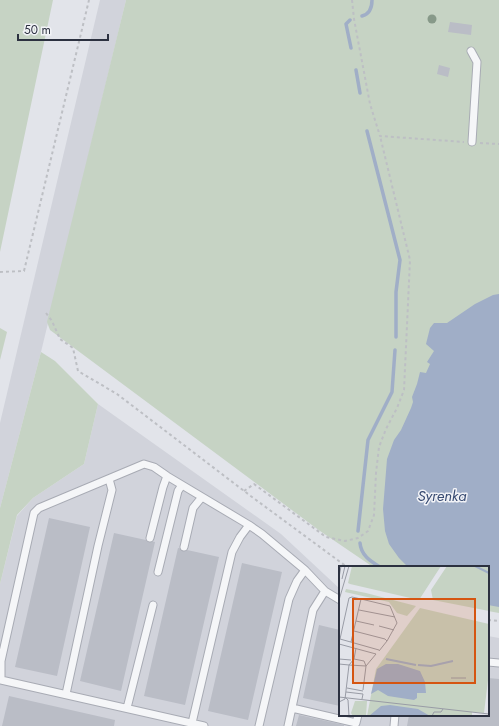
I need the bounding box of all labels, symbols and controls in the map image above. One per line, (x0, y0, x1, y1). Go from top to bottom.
scale bar (18, 16, 108, 42)
text: 50 m (24, 21, 51, 39)
water label: Syrenka (418, 485, 467, 507)
inset map (339, 566, 489, 716)

